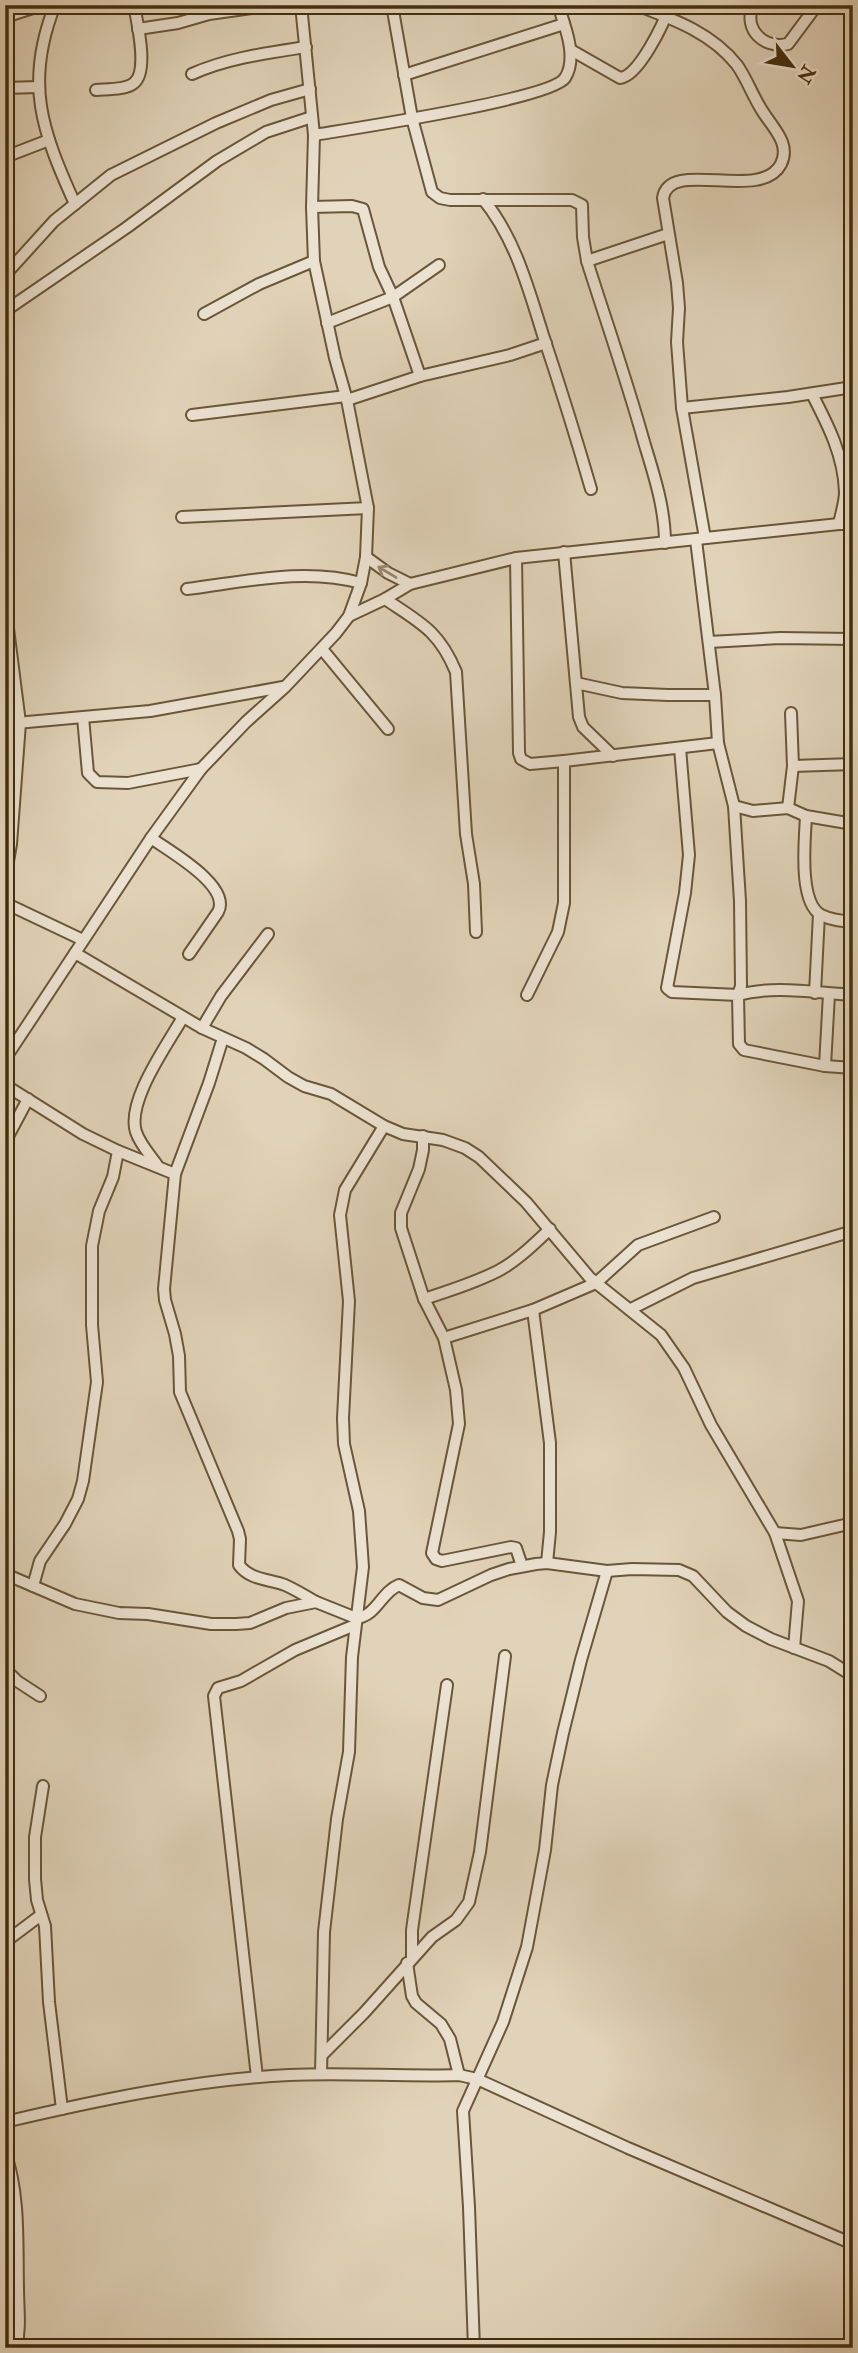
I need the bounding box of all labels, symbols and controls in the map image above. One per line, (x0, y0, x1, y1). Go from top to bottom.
north arrow (756, 32, 826, 102)
text: N (791, 60, 821, 89)
one-way arrow (378, 564, 397, 579)

